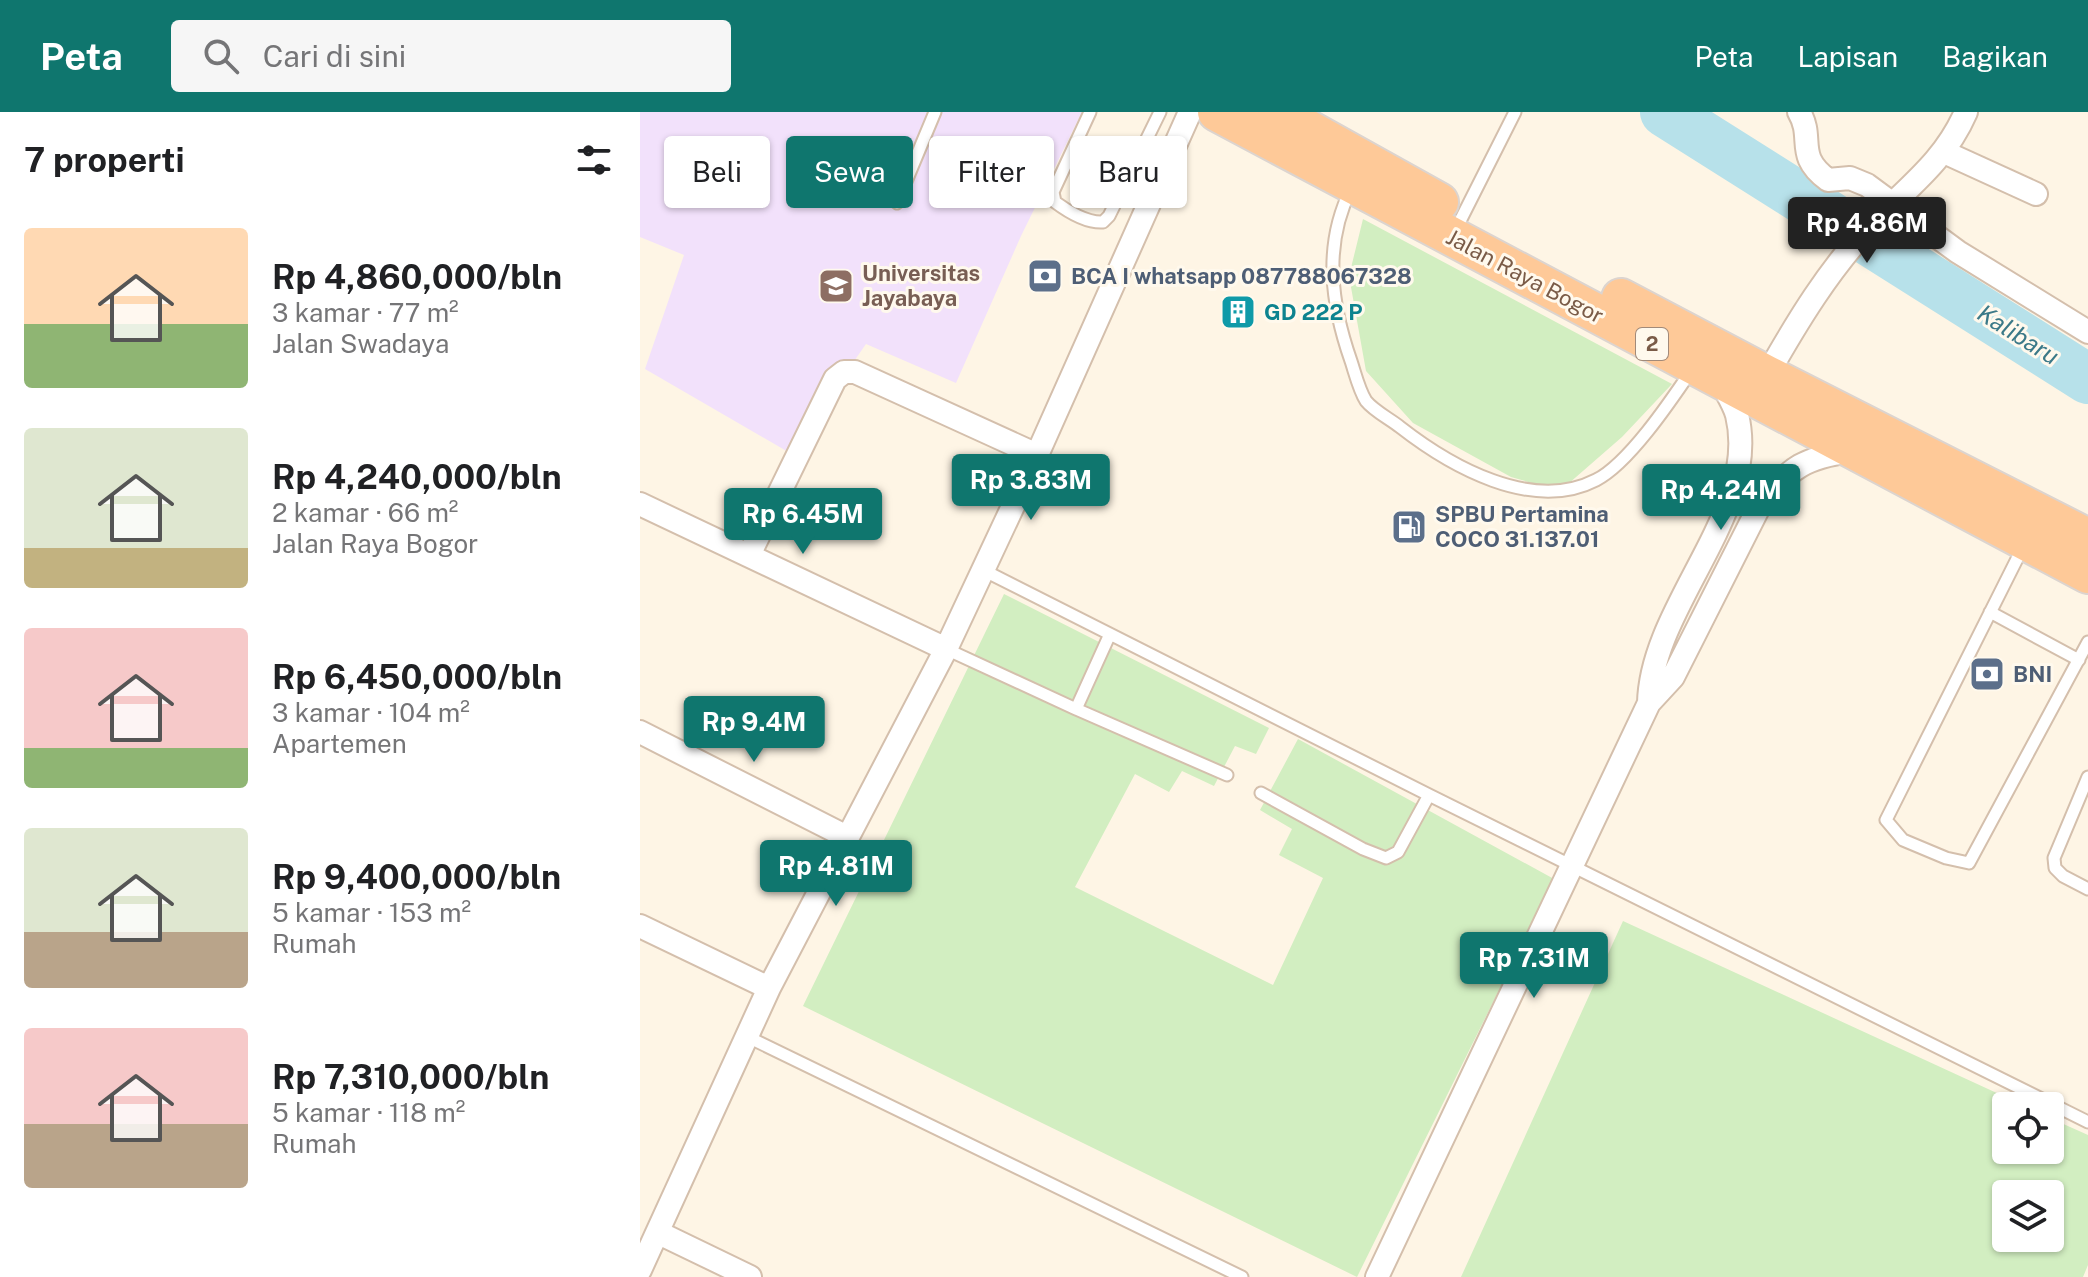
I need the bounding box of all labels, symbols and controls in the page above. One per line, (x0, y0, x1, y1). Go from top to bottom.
search box (171, 20, 731, 92)
text: Peta (40, 34, 123, 79)
icon: search (199, 34, 243, 78)
text: Cari di sini (263, 38, 406, 74)
text: Peta (1694, 40, 1754, 73)
text: Lapisan (1798, 40, 1898, 73)
text: Bagikan (1942, 40, 2048, 73)
chip: Beli (664, 136, 770, 208)
chip: Sewa (786, 136, 913, 208)
chip: Filter (929, 136, 1054, 208)
chip: Baru (1070, 136, 1187, 208)
icon: filters (572, 138, 616, 182)
text: 7 properti (24, 140, 184, 180)
pin: Rp 4.86M (1784, 197, 1950, 265)
text: Rp 4.86M (1806, 207, 1928, 238)
street label: Jalan Raya Bogor (1442, 224, 1608, 328)
text: Rp 4,860,000/bln (272, 257, 562, 297)
bank icon: BCA I whatsapp 087788067328 (1026, 257, 1064, 295)
icon: home (88, 260, 184, 356)
place label: Universitas Jayabaya (862, 260, 980, 311)
place label: BCA I whatsapp 087788067328 (1071, 263, 1412, 289)
school or university icon: Universitas Jayabaya (817, 267, 855, 305)
building icon: GD 222 P (1219, 293, 1257, 331)
text: 3 kamar · 77 m² (272, 297, 459, 328)
water label: Kalibaru (1973, 298, 2064, 370)
place label: GD 222 P (1264, 299, 1363, 325)
text: Jalan Swadaya (272, 328, 449, 359)
road number: 2 (1636, 328, 1668, 360)
pin: Rp 3.83M (948, 454, 1114, 522)
text: Rp 4,240,000/bln (272, 457, 562, 497)
icon: home (88, 460, 184, 556)
text: Rp 3.83M (970, 464, 1092, 495)
pin: Rp 4.24M (1638, 464, 1804, 532)
text: Rp 4.24M (1660, 474, 1782, 505)
pin: Rp 6.45M (720, 488, 886, 556)
text: 2 kamar · 66 m² (272, 497, 458, 528)
text: Rp 6.45M (742, 498, 864, 529)
place label: SPBU Pertamina COCO 31.137.01 (1435, 501, 1609, 552)
fuel station icon: SPBU Pertamina COCO 31.137.01 (1390, 508, 1428, 546)
text: Jalan Raya Bogor (272, 528, 478, 559)
bank icon: BNI (1968, 655, 2006, 693)
text: Rp 6,450,000/bln (272, 657, 562, 697)
icon: home (88, 660, 184, 756)
place label: BNI (2013, 661, 2052, 687)
pin: Rp 9.4M (680, 696, 828, 764)
text: 3 kamar · 104 m² (272, 697, 470, 728)
text: Rp 9.4M (702, 706, 806, 737)
text: Apartemen (272, 728, 407, 759)
pin: Rp 4.81M (753, 840, 919, 908)
text: Rp 4.81M (778, 850, 894, 881)
text: Rp 9,400,000/bln (272, 857, 561, 897)
icon: home (88, 860, 184, 956)
text: 5 kamar · 153 m² (272, 897, 471, 928)
text: Rumah (272, 928, 356, 959)
pin: Rp 7.31M (1451, 932, 1617, 1000)
text: Rp 7.31M (1478, 942, 1590, 973)
text: Rp 7,310,000/bln (272, 1057, 549, 1097)
icon: home (88, 1060, 184, 1156)
map controls (1992, 1092, 2064, 1252)
button: locate (1992, 1092, 2064, 1164)
text: 5 kamar · 118 m² (272, 1097, 465, 1128)
text: Rumah (272, 1128, 356, 1159)
button: layers (1992, 1180, 2064, 1252)

